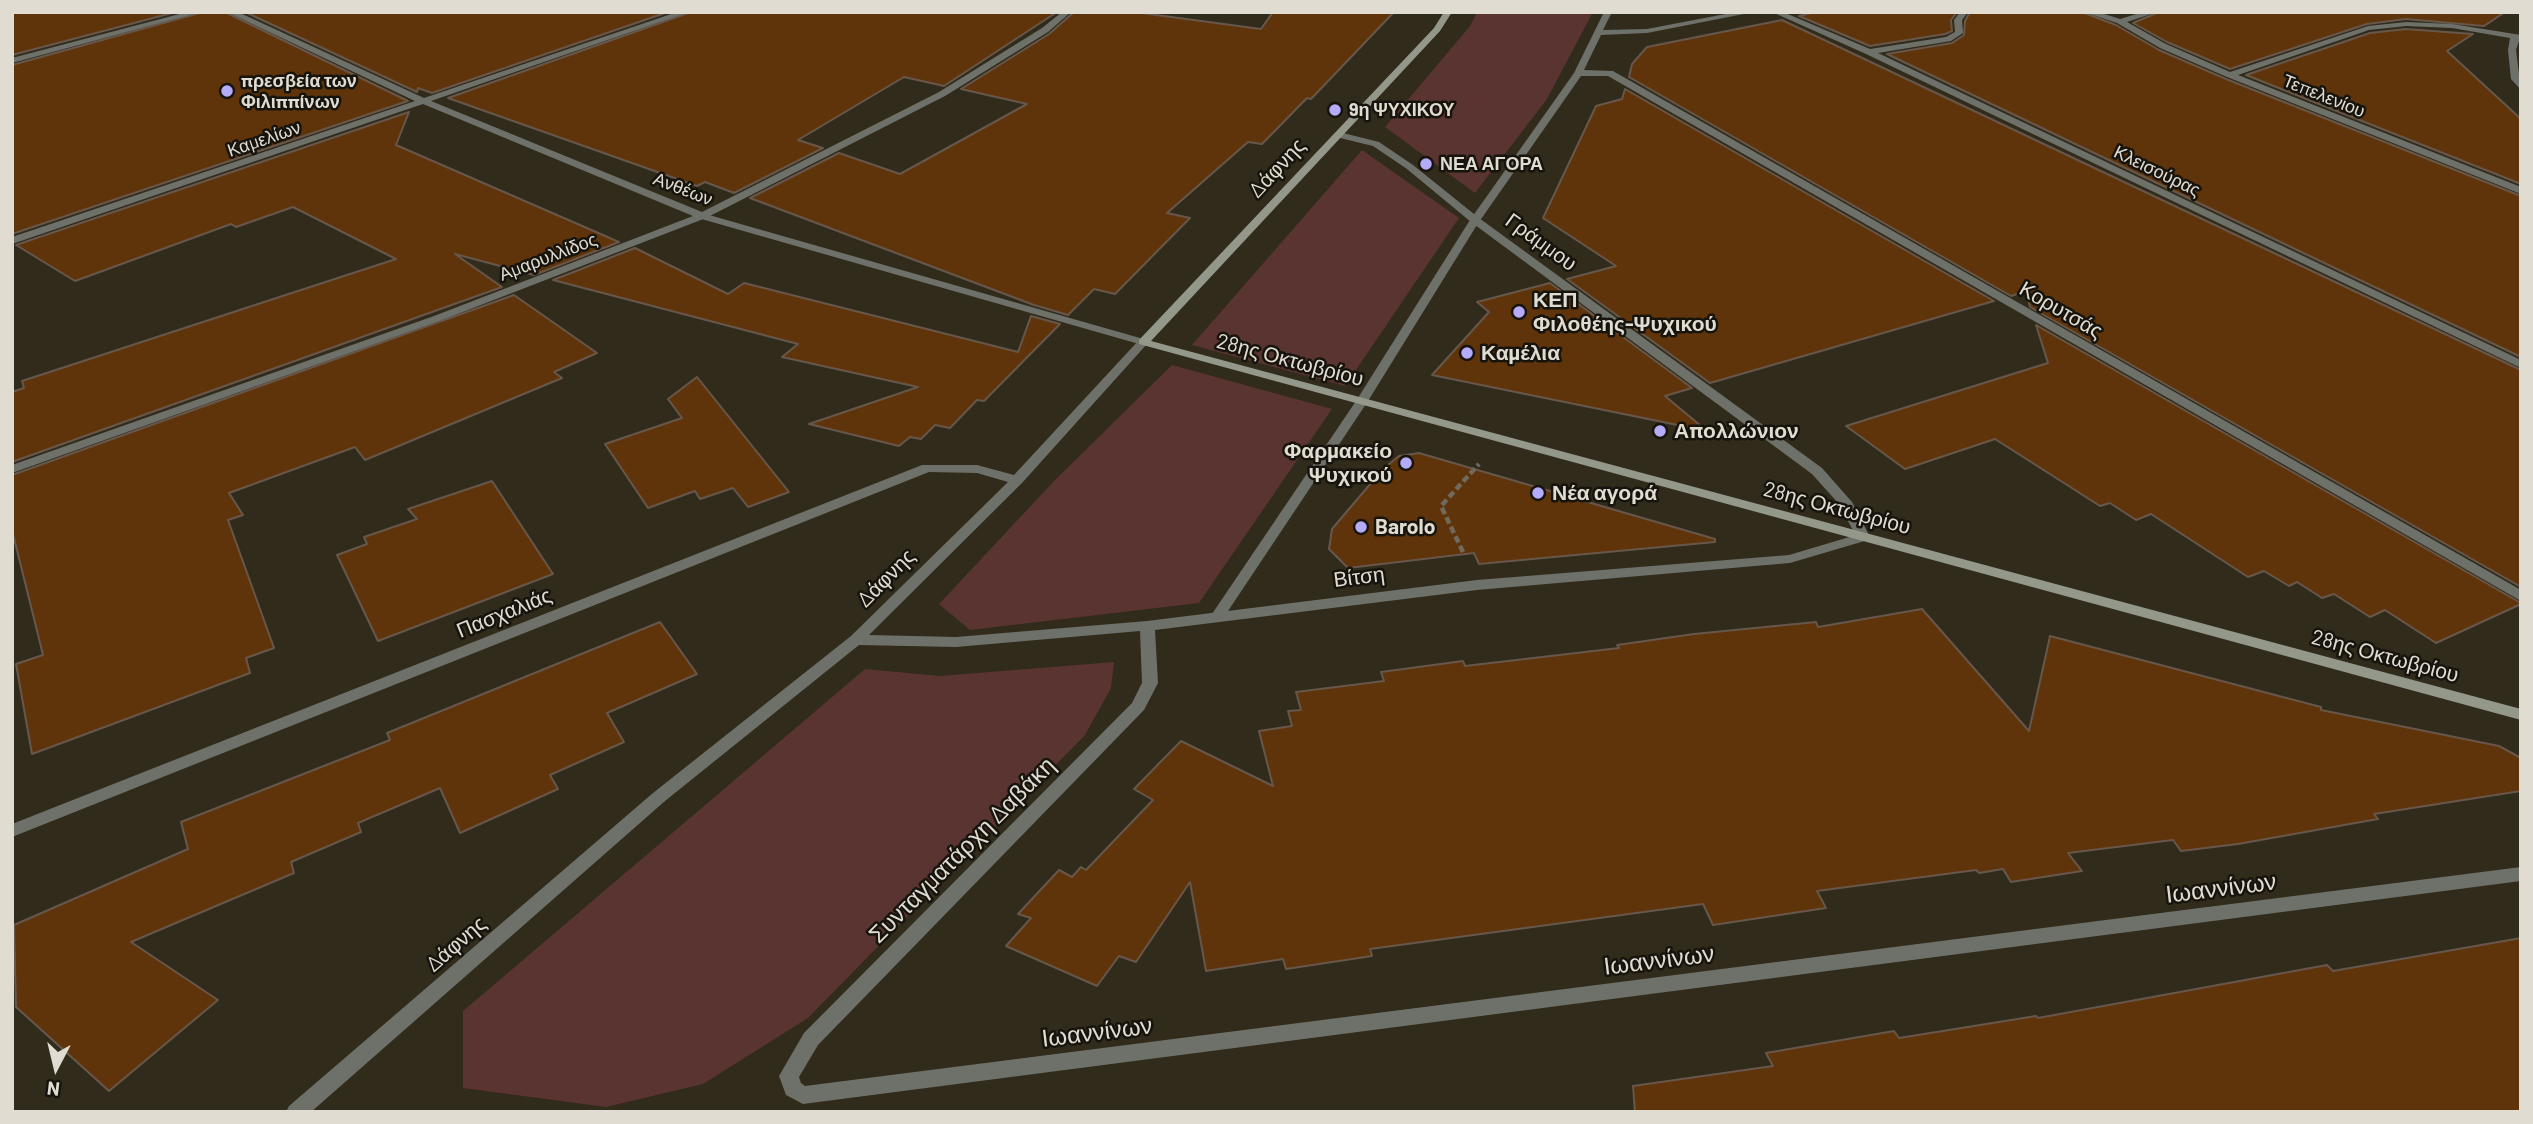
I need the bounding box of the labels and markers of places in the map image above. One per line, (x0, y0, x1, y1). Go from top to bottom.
place label: πρεσβεία των Φιλιππίνων (241, 70, 357, 112)
marker: πρεσβεία των Φιλιππίνων (219, 83, 235, 99)
place label: 9η ΨΥΧΙΚΟΥ (1349, 99, 1454, 121)
marker: 9η ΨΥΧΙΚΟΥ (1327, 102, 1343, 118)
place label: ΝΕΑ ΑΓΟΡΑ (1440, 153, 1543, 175)
marker: ΝΕΑ ΑΓΟΡΑ (1418, 156, 1434, 172)
place label: ΚΕΠ Φιλοθέης-Ψυχικού (1533, 287, 1717, 337)
marker: ΚΕΠ Φιλοθέης-Ψυχικού (1511, 304, 1527, 320)
place label: Καμέλια (1481, 340, 1560, 366)
marker: Καμέλια (1459, 345, 1475, 361)
place label: Απολλώνιον (1674, 418, 1799, 444)
marker: Απολλώνιον (1652, 423, 1668, 439)
place label: Φαρμακείο Ψυχικού (1284, 438, 1392, 488)
marker: Φαρμακείο Ψυχικού (1398, 455, 1414, 471)
place label: Νέα αγορά (1552, 480, 1657, 506)
marker: Νέα αγορά (1530, 485, 1546, 501)
place label: Barolo (1375, 514, 1435, 540)
marker: Barolo (1353, 519, 1369, 535)

